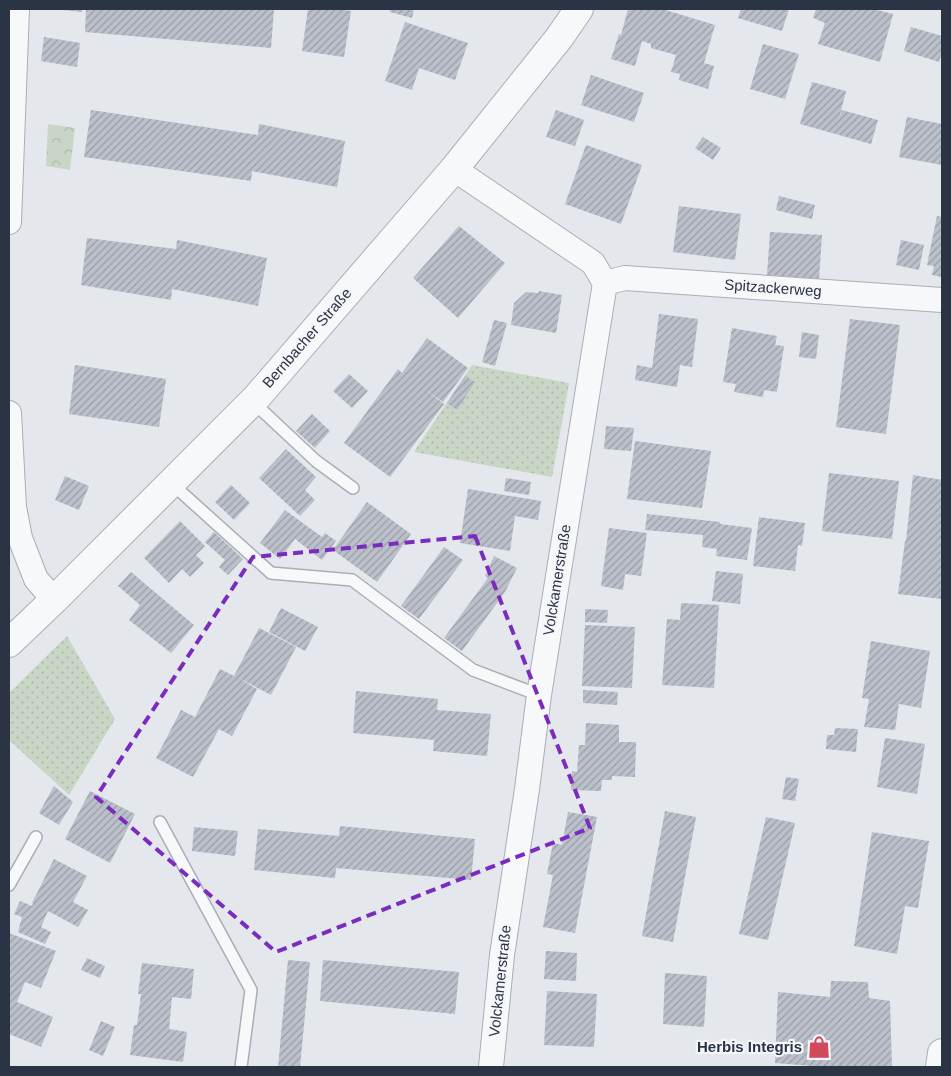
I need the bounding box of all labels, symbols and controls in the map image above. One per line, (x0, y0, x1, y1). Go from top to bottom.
street label: Spitzackerweg (724, 276, 822, 299)
street label: Bernbacher Straße (259, 284, 355, 391)
street label: Volckamerstraße (539, 523, 574, 637)
street label: Volckamerstraße (485, 924, 514, 1038)
shop icon: Herbis Integris (806, 1034, 832, 1060)
place label: Herbis Integris (697, 1038, 802, 1055)

